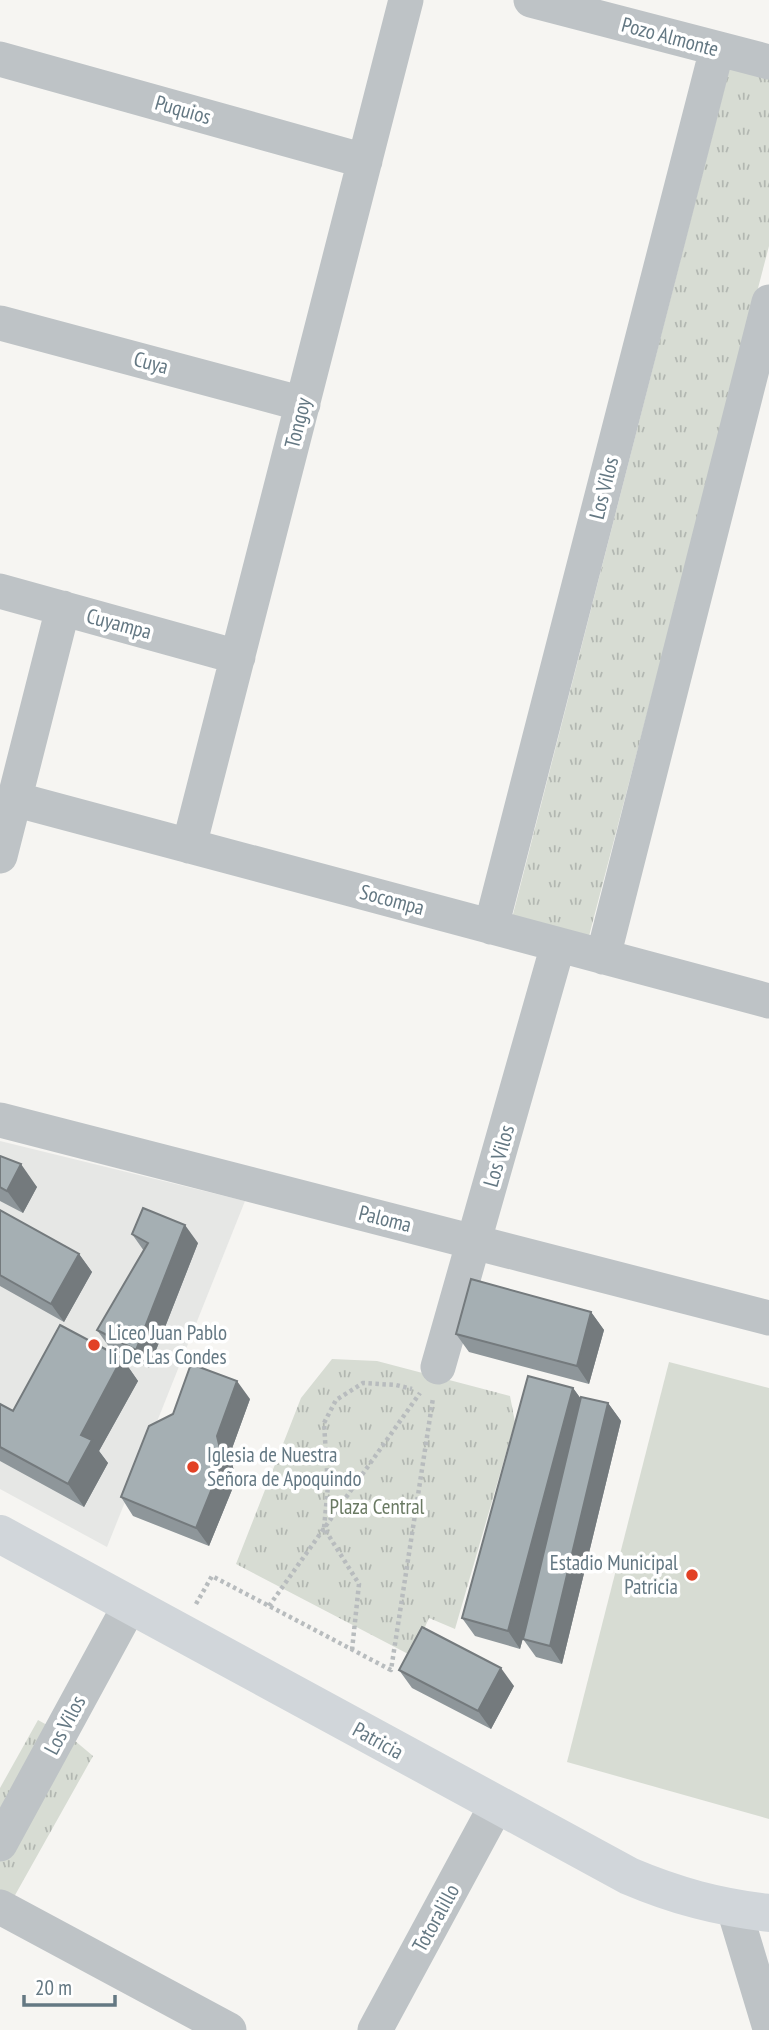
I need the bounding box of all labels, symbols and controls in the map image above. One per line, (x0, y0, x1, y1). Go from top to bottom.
street label: Pozo Almonte (619, 11, 721, 62)
street label: Puquios (152, 89, 214, 130)
street label: Cuya (131, 345, 171, 380)
street label: Tongoy (278, 395, 317, 451)
street label: Los Vilos (583, 454, 624, 522)
street label: Cuyampa (84, 602, 154, 645)
street label: Socompa (357, 878, 427, 921)
street label: Los Vilos (477, 1122, 520, 1190)
street label: Paloma (356, 1199, 414, 1238)
place label: Liceo Juan Pablo Ii De Las Condes (108, 1319, 227, 1370)
marker: Liceo Juan Pablo Ii De Las Condes (86, 1337, 102, 1353)
place label: Iglesia de Nuestra Señora de Apoquindo (207, 1441, 361, 1492)
marker: Iglesia de Nuestra Señora de Apoquindo (185, 1459, 201, 1475)
park label: Plaza Central (330, 1493, 425, 1520)
place label: Estadio Municipal Patricia (550, 1549, 678, 1600)
marker: Estadio Municipal Patricia (684, 1567, 700, 1583)
street label: Los Vilos (38, 1690, 91, 1759)
street label: Patricia (348, 1716, 408, 1765)
street label: Totoralillo (406, 1879, 465, 1956)
scale bar (24, 1964, 116, 2008)
text: 20 m (35, 1974, 72, 2001)

